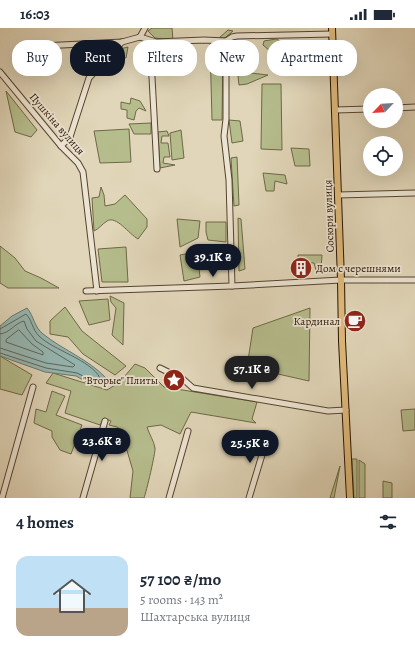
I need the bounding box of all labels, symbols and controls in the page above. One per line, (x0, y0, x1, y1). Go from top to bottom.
text: 16:03 (20, 4, 50, 24)
chip: Buy (12, 40, 62, 76)
chip: Rent (70, 40, 125, 76)
chip: Filters (133, 40, 197, 76)
chip: New (205, 40, 259, 76)
chip: Apartment (267, 40, 357, 76)
north arrow (363, 88, 403, 128)
map controls (363, 88, 403, 176)
street label: Пушкіна вулиця (26, 90, 88, 158)
button: locate (363, 136, 403, 176)
street label: Сосюри вулиця (320, 179, 338, 253)
pin: 39.1K ₴ (176, 244, 250, 278)
text: 39.1K ₴ (194, 248, 232, 265)
building icon: Дом с черешнями (288, 255, 314, 281)
place label: Дом с черешнями (316, 261, 401, 276)
cafe icon: Кардинал (342, 308, 368, 334)
place label: Кардинал (293, 314, 341, 329)
pin: 57.1K ₴ (215, 356, 289, 390)
text: 57.1K ₴ (233, 360, 271, 377)
place icon: "Вторые" Плиты (161, 367, 187, 393)
place label: "Вторые" Плиты (83, 373, 158, 388)
pin: 23.6K ₴ (65, 428, 139, 462)
pin: 25.5K ₴ (213, 430, 287, 464)
text: 23.6K ₴ (82, 432, 122, 449)
text: 25.5K ₴ (231, 434, 269, 451)
text: 4 homes (16, 511, 74, 534)
icon: filters (377, 511, 399, 533)
text: 57 100 ₴/mo (140, 568, 221, 591)
icon: home (48, 572, 96, 620)
text: 5 rooms · 143 m² (140, 591, 223, 608)
text: Шахтарська вулиця (140, 608, 251, 625)

